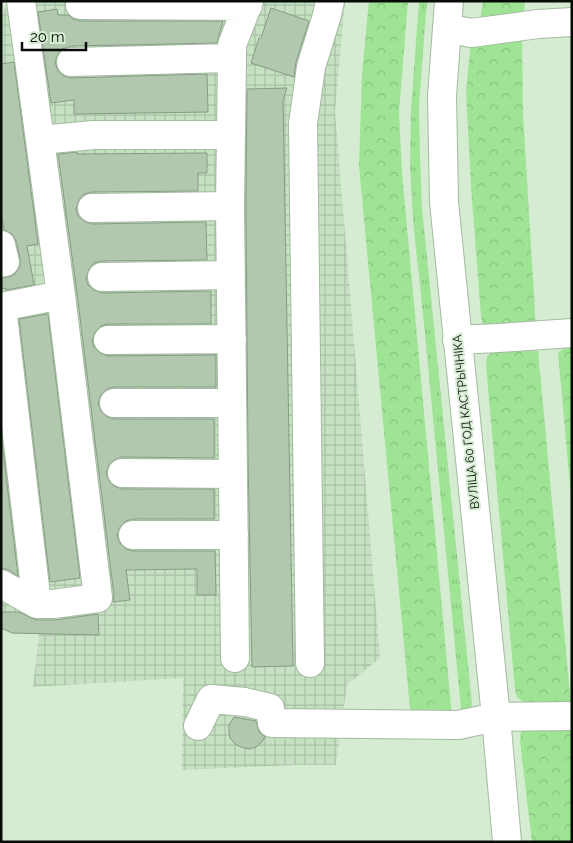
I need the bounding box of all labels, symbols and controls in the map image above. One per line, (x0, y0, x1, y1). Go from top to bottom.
scale bar (22, 20, 86, 52)
text: 20 m (30, 28, 65, 46)
street label: ВУЛІЦА 60 ГОД КАСТРЫЧНІКА (450, 334, 482, 510)

